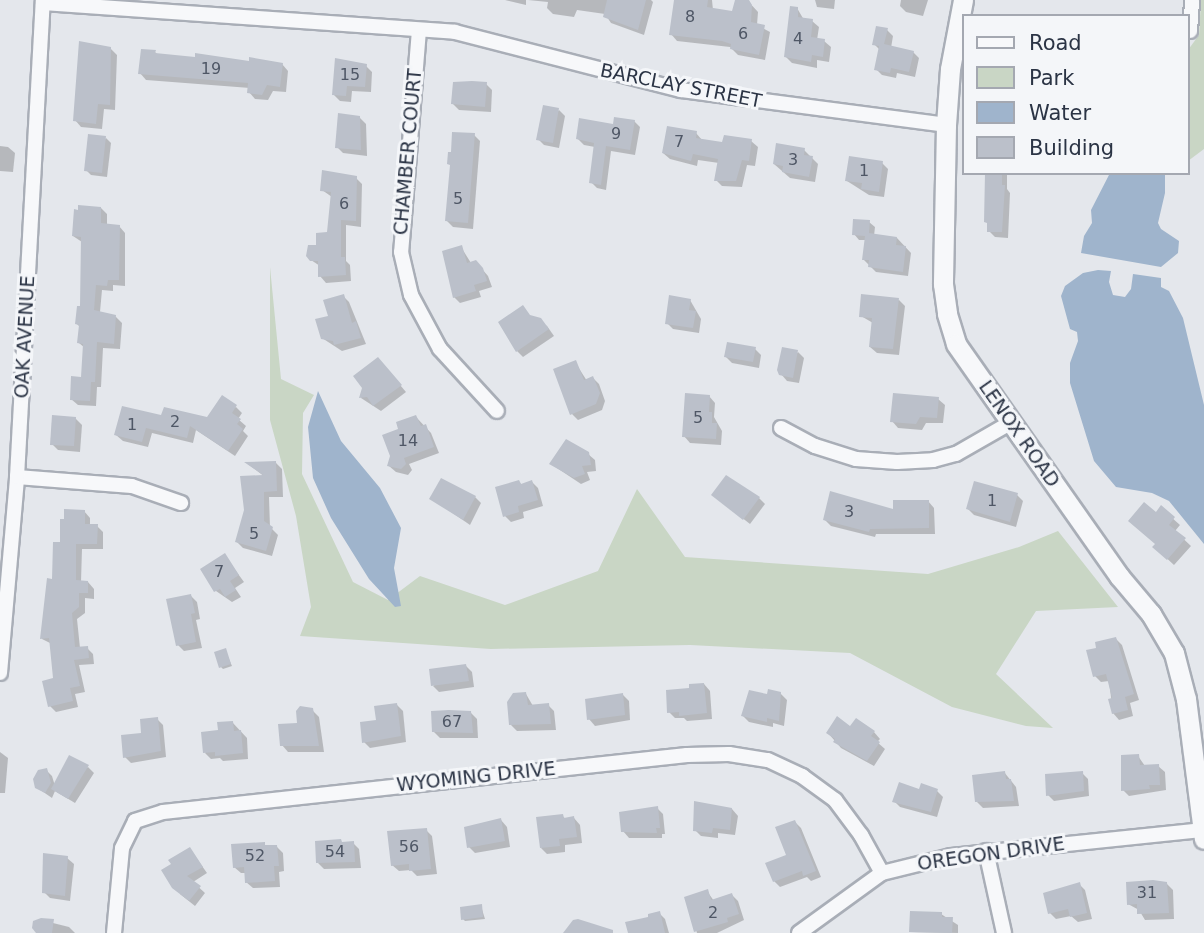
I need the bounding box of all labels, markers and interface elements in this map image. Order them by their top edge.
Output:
house number: 8 [685,7,695,27]
legend [962,14,1190,175]
house number: 6 [738,24,748,44]
house number: 4 [793,29,803,49]
text: Road [1029,31,1082,55]
house number: 19 [201,59,221,79]
street label: BARCLAY STREET [598,59,764,113]
house number: 15 [340,65,360,85]
text: Park [1029,66,1074,90]
street label: CHAMBER COURT [389,68,427,236]
text: Water [1029,101,1091,125]
house number: 9 [611,124,621,144]
house number: 7 [674,132,684,152]
text: Building [1029,136,1114,160]
house number: 3 [788,150,798,170]
house number: 1 [859,161,869,181]
house number: 5 [453,189,463,209]
house number: 6 [339,194,349,214]
street label: OAK AVENUE [10,275,40,399]
street label: LENOX ROAD [974,376,1064,492]
house number: 5 [693,408,703,428]
house number: 2 [170,412,180,432]
house number: 1 [127,415,137,435]
house number: 14 [398,431,418,451]
house number: 1 [987,491,997,511]
house number: 3 [844,502,854,522]
house number: 5 [249,524,259,544]
house number: 7 [214,562,224,582]
house number: 67 [442,712,462,732]
street label: WYOMING DRIVE [395,757,557,797]
street label: OREGON DRIVE [916,832,1066,876]
house number: 56 [399,837,419,857]
house number: 54 [325,842,345,862]
house number: 52 [245,846,265,866]
house number: 31 [1137,883,1157,903]
house number: 2 [708,903,718,923]

